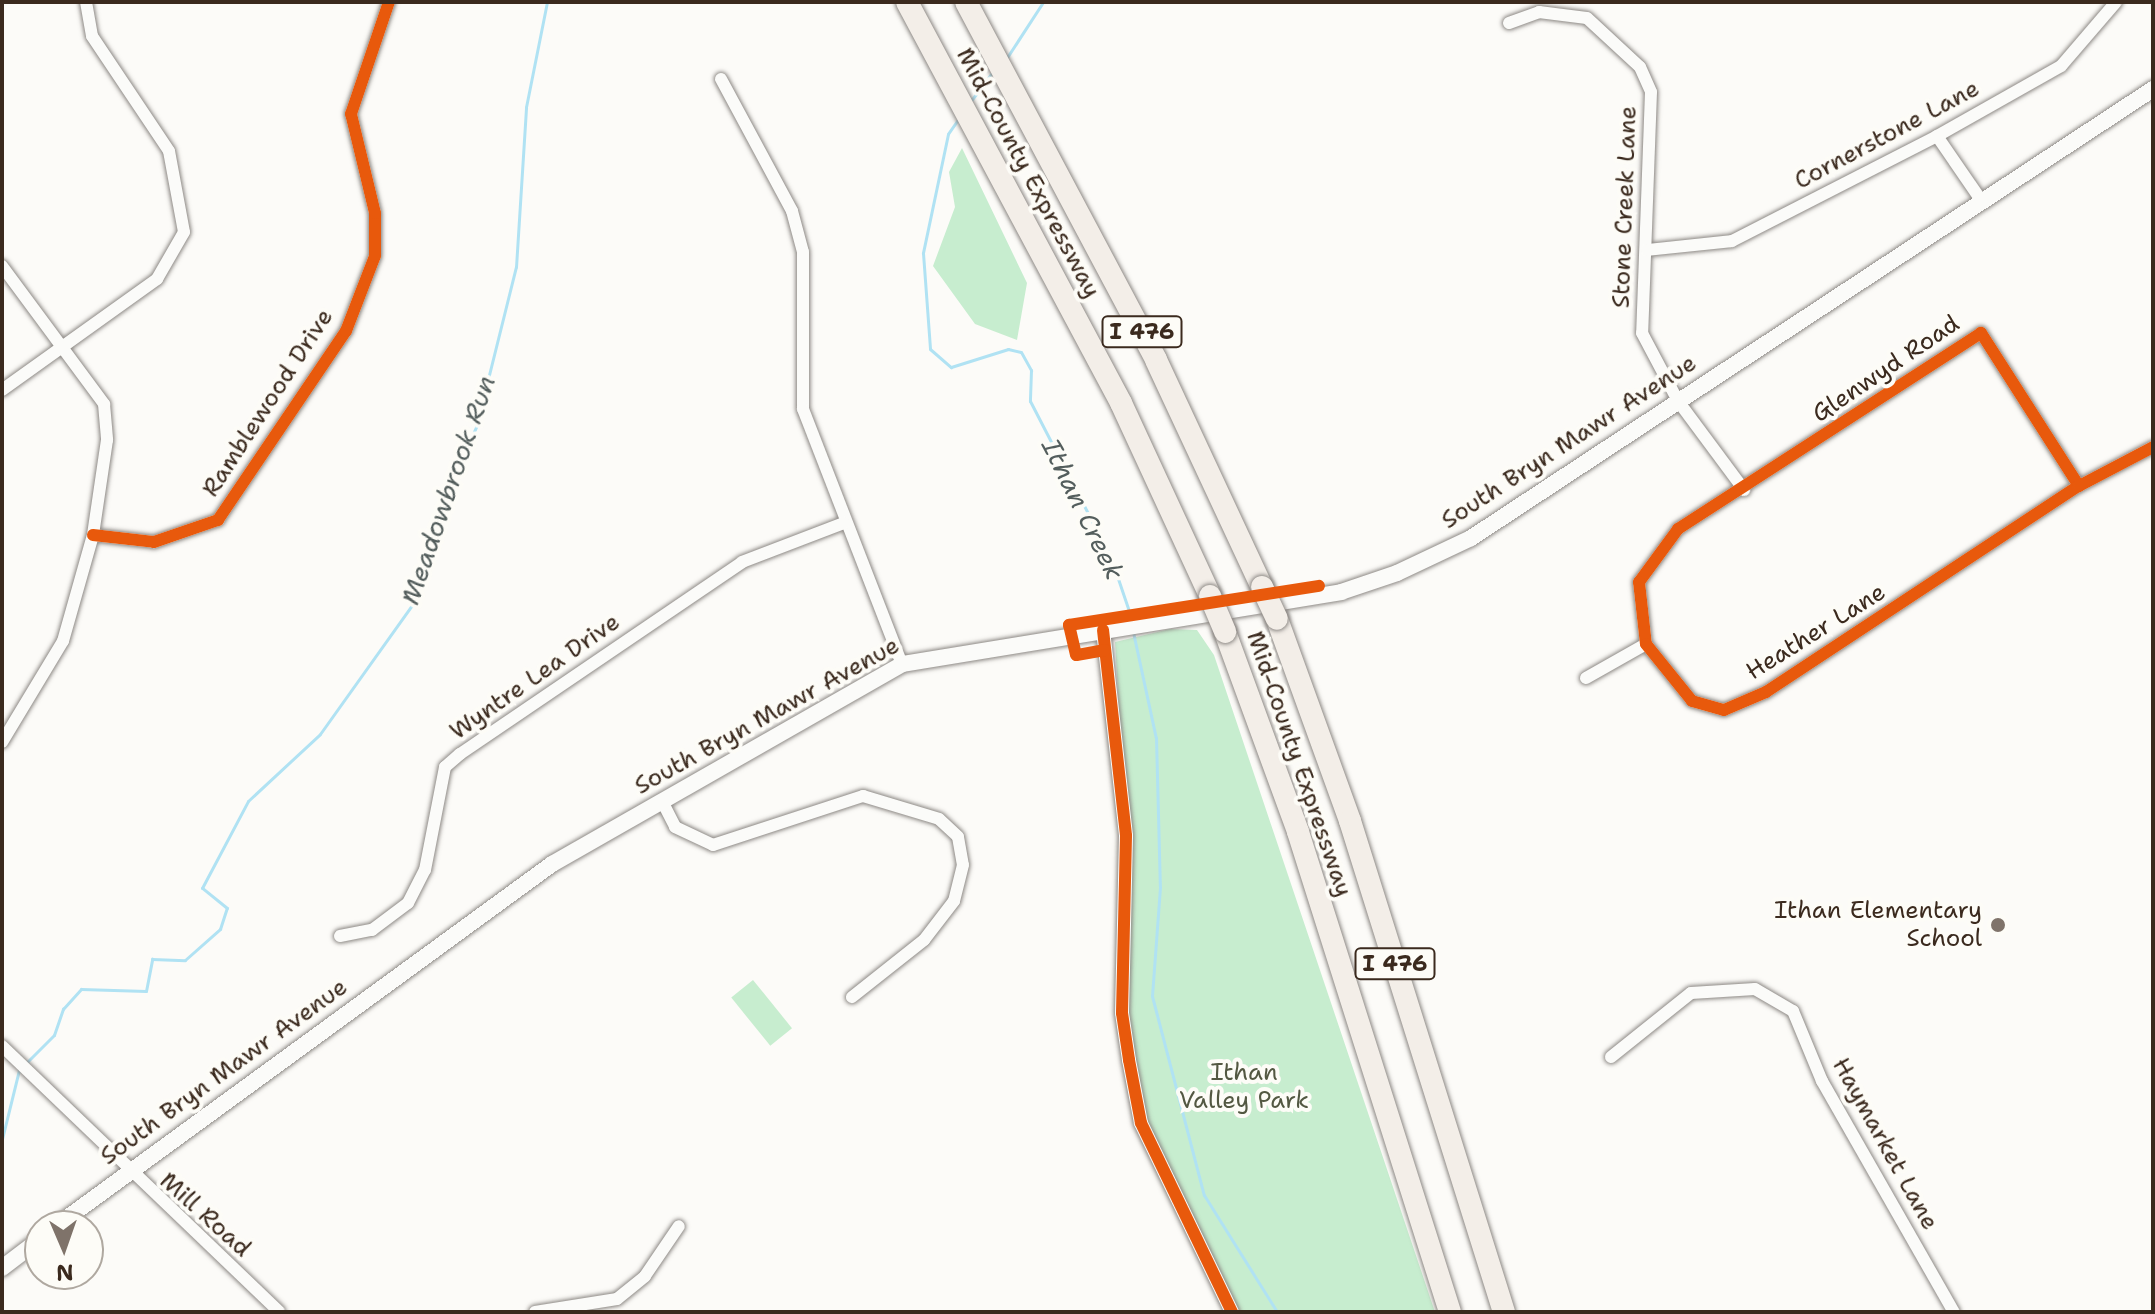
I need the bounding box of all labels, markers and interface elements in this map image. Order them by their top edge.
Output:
street label: Mid-County Expressway [950,43,1106,303]
street label: Cornerstone Lane [1790,74,1984,196]
street label: Stone Creek Lane [1607,105,1643,309]
street label: Ramblewood Drive [197,304,339,502]
street label: Glenwyd Road [1807,309,1965,429]
road number: I 476 [1100,314,1184,350]
street label: South Bryn Mawr Avenue [1436,349,1702,535]
water label: Meadowbrook Run [394,371,502,609]
water label: Ithan Creek [1035,433,1131,585]
street label: Heather Lane [1741,578,1891,686]
street label: Wyntre Lea Drive [445,608,625,746]
street label: Mid-County Expressway [1240,628,1358,900]
street label: South Bryn Mawr Avenue [630,631,904,801]
place label: Ithan Elementary School [1774,897,1982,953]
marker: Ithan Elementary School [1989,916,2007,934]
road number: I 476 [1353,946,1437,982]
street label: South Bryn Mawr Avenue [95,973,353,1171]
street label: Haymarket Lane [1826,1053,1944,1235]
park label: Ithan Valley Park [1179,1059,1309,1115]
street label: Mill Road [154,1167,256,1263]
north arrow [24,1210,104,1290]
text: N [56,1258,74,1287]

